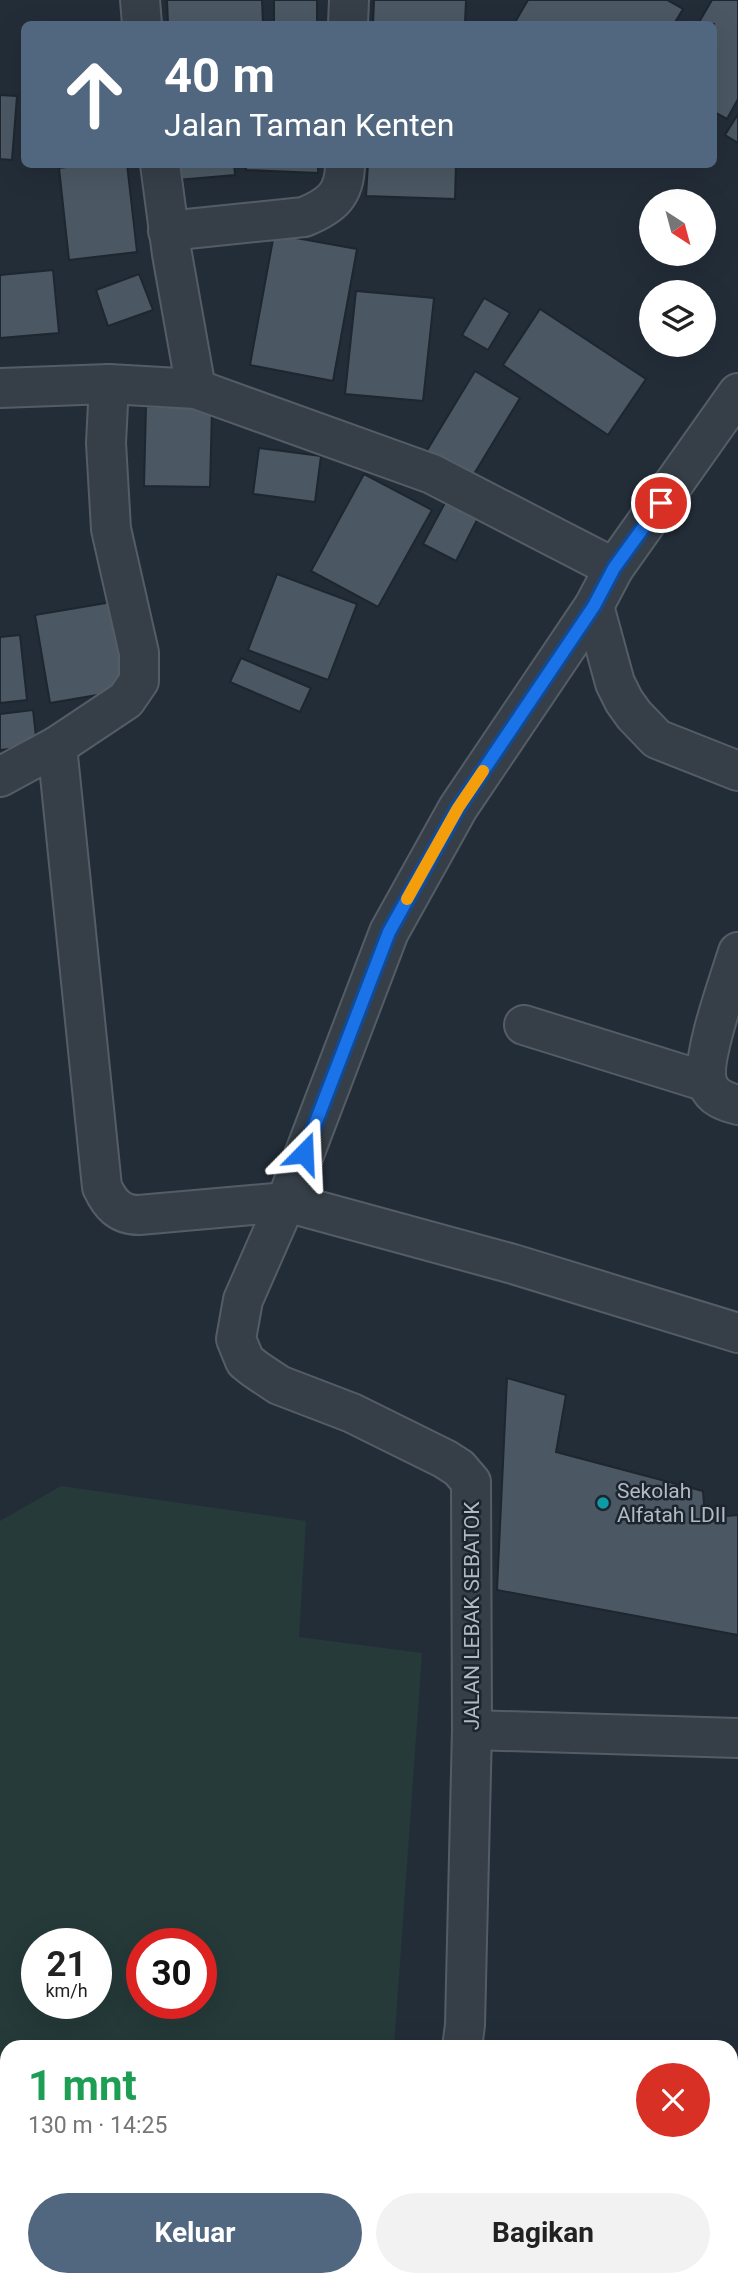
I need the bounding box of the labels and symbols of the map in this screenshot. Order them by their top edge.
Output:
north arrow [639,189,716,266]
pin [631,473,691,533]
position arrow [267,1116,341,1190]
place label: Sekolah Alfatah LDII [617,1479,726,1527]
marker: Sekolah Alfatah LDII [595,1495,611,1511]
street label: JALAN LEBAK SEBATOK [460,1501,484,1730]
speed limit sign: 30 [126,1928,217,2019]

